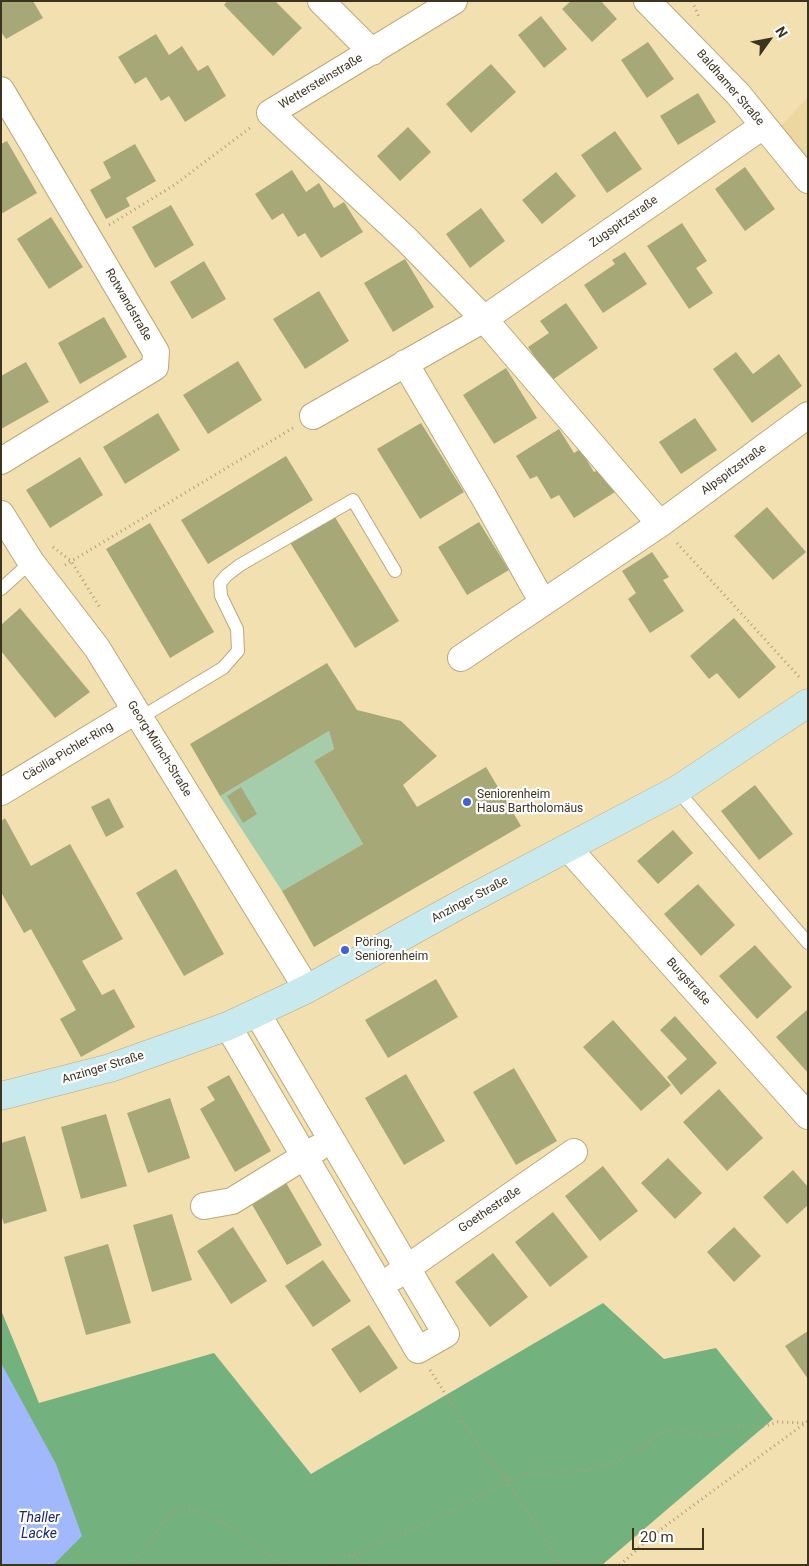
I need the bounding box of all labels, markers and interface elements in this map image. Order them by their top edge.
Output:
north arrow [744,15,794,65]
text: N [772,24,791,40]
street label: Baldhamer Straße [693,47,767,129]
street label: Wettersteinstraße [277,51,365,113]
street label: Zugspitzstraße [587,193,661,251]
street label: Rotwandstraße [101,266,155,344]
street label: Alpspitzstraße [699,441,769,499]
street label: Georg-Münch-Straße [124,698,194,800]
street label: Cäcilia-Pichler-Ring [20,719,116,785]
place label: Seniorenheim Haus Bartholomäus [477,788,583,816]
marker: Seniorenheim Haus Bartholomäus [461,796,473,808]
street label: Anzinger Straße [429,874,511,926]
place label: Pöring, Seniorenheim [355,936,428,964]
marker: Pöring, Seniorenheim [339,944,351,956]
street label: Burgstraße [663,955,713,1009]
street label: Anzinger Straße [60,1049,146,1087]
street label: Goethestraße [456,1184,524,1236]
water label: Thaller Lacke [18,1510,60,1542]
scale bar [634,1518,706,1550]
text: 20 m [640,1528,674,1546]

